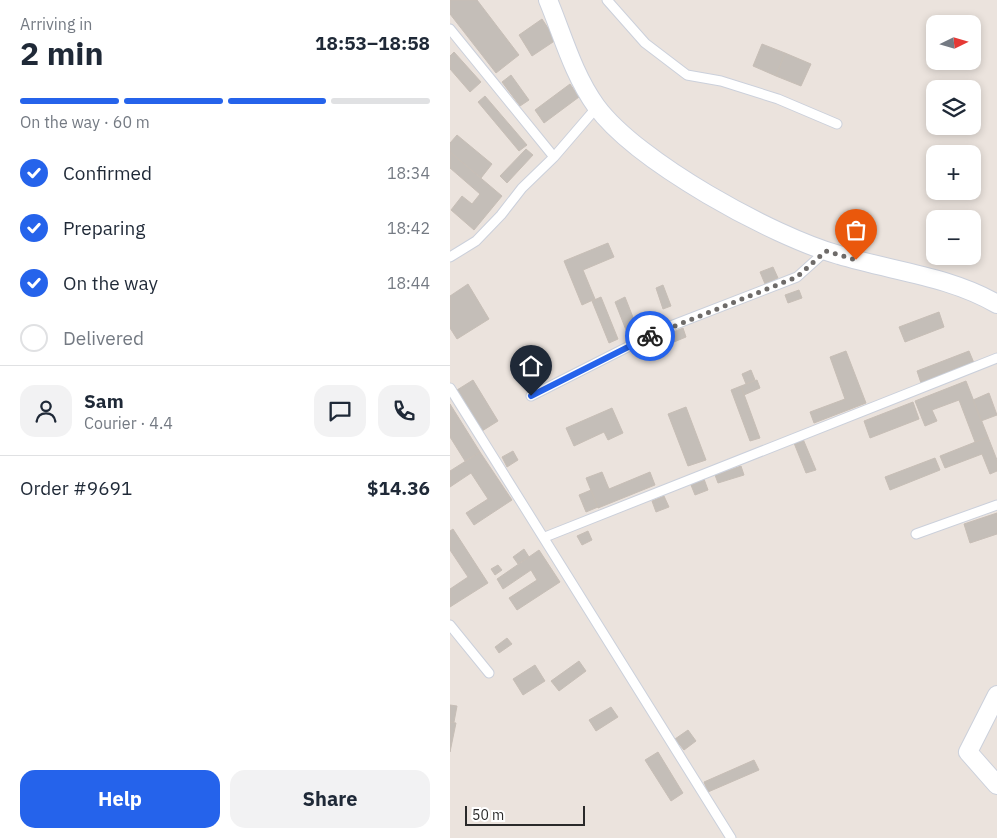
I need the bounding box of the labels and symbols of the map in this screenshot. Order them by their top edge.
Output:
north arrow [926,15,981,70]
pin [835,209,877,260]
courier [625,311,675,361]
pin [510,345,552,396]
scale bar [465,803,585,826]

